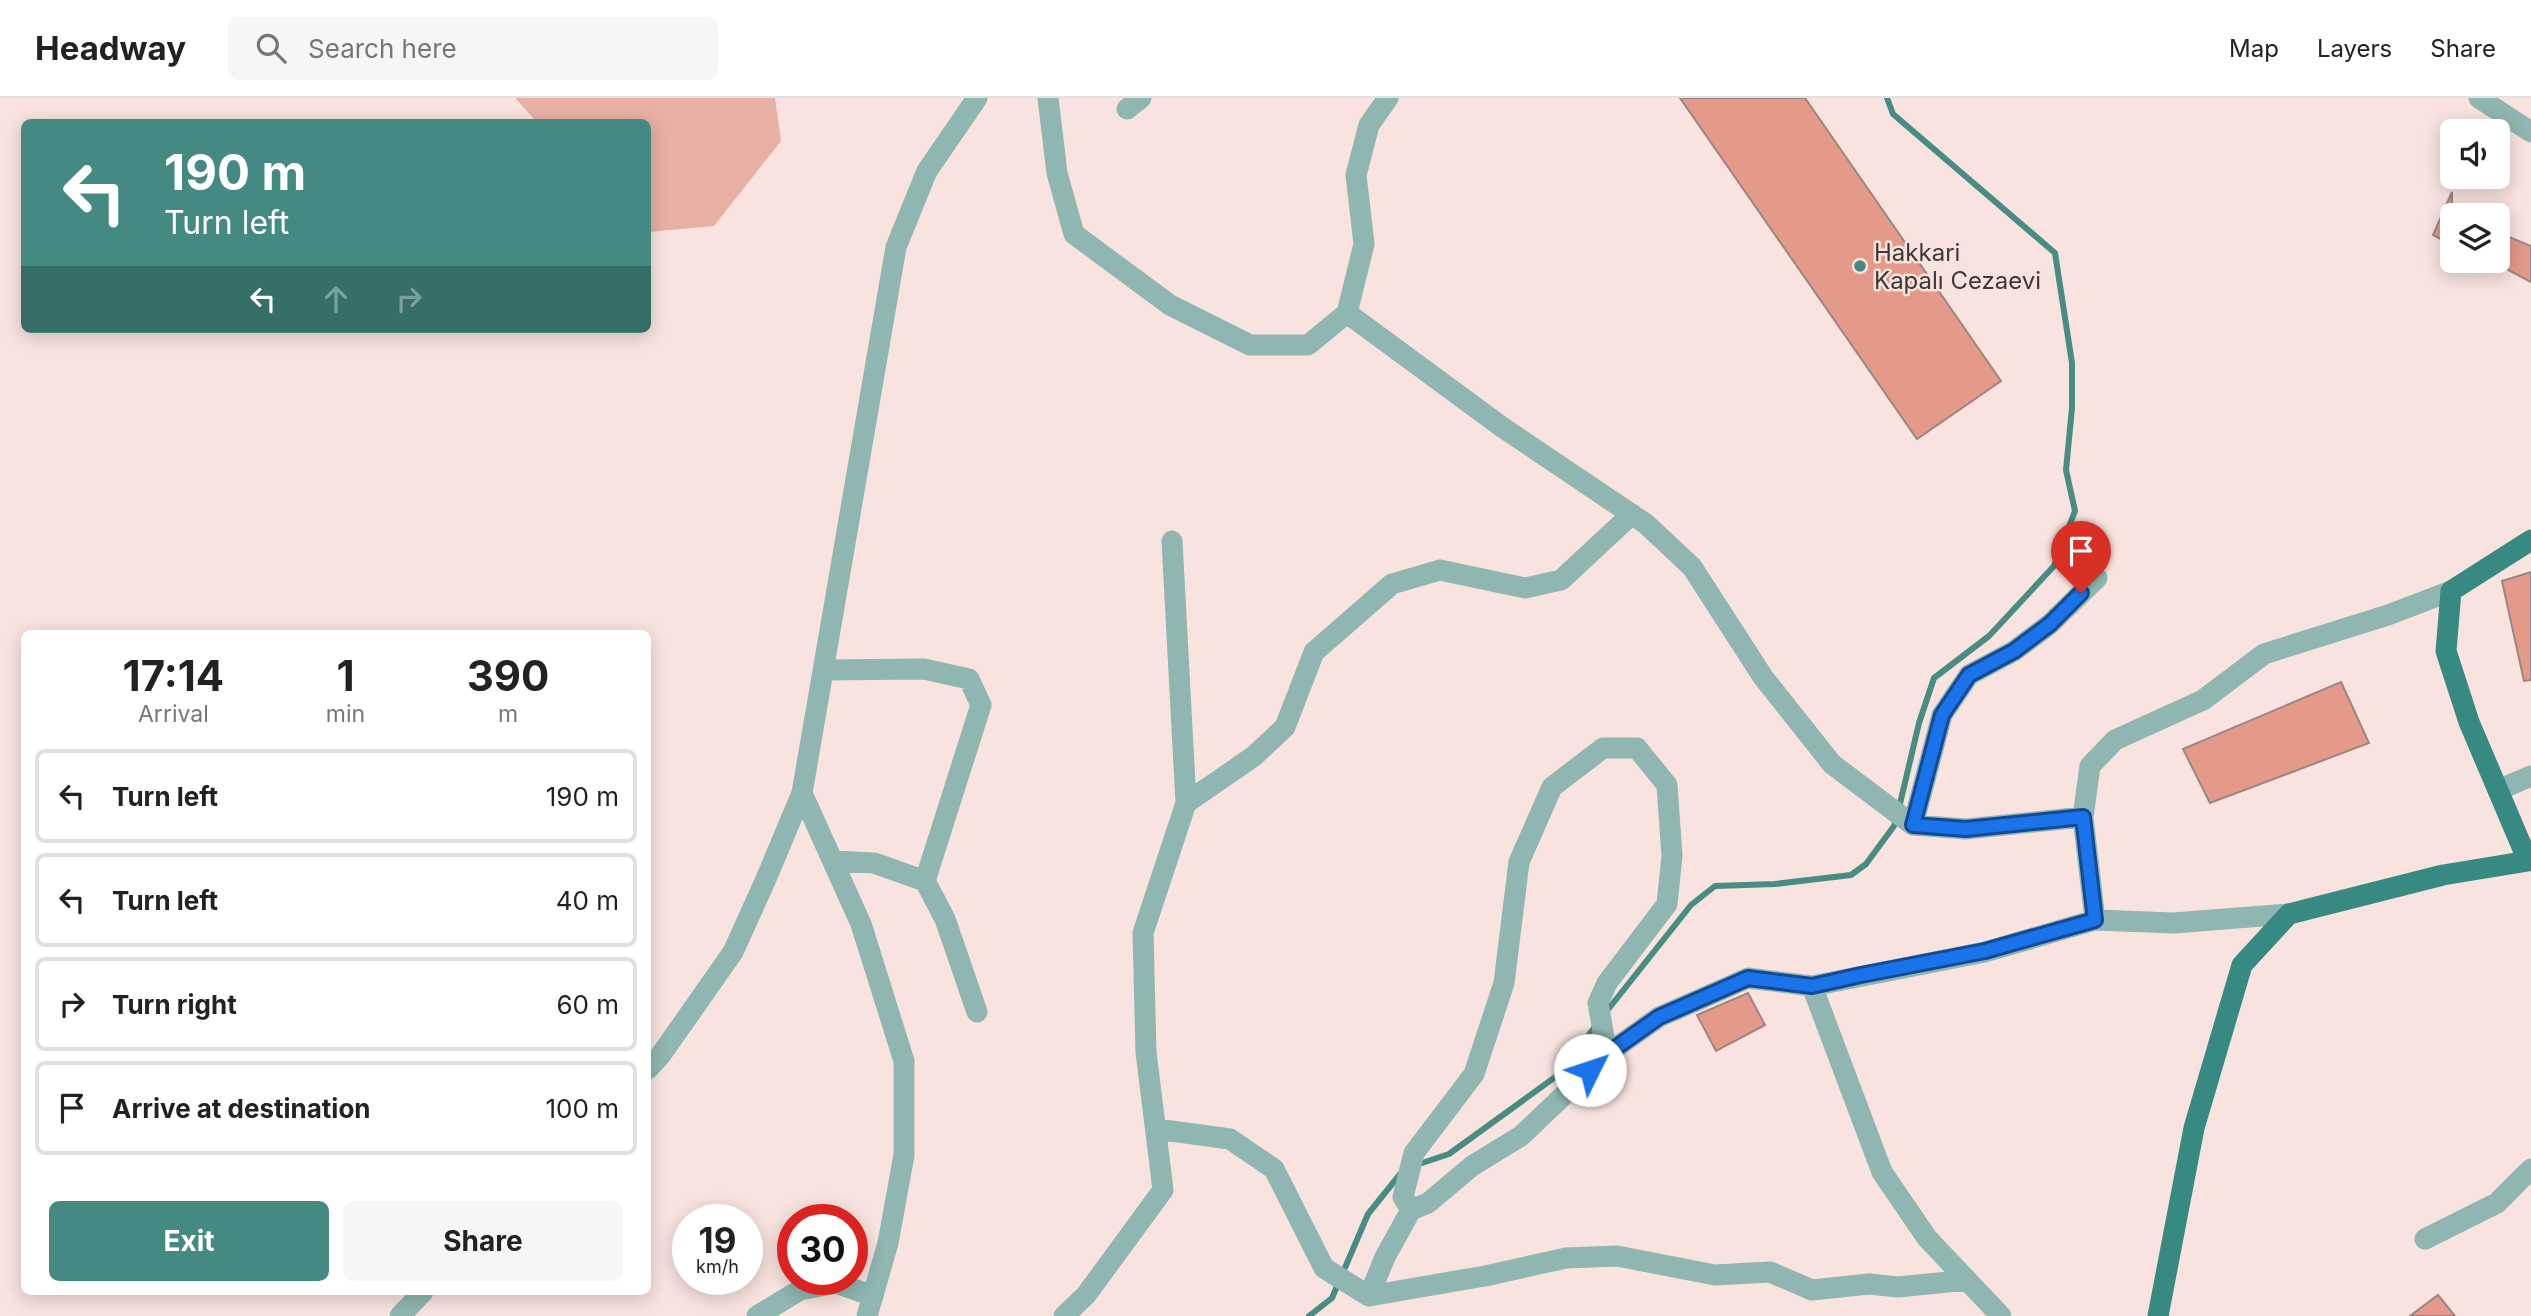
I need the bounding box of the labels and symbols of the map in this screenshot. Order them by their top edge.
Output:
place label: Hakkari Kapalı Cezaevi [1874,238,2041,295]
marker: Hakkari Kapalı Cezaevi [1852,258,1868,274]
pin [2051,521,2111,593]
position arrow [1553,1033,1627,1107]
speed limit sign: 30 [777,1204,868,1295]

